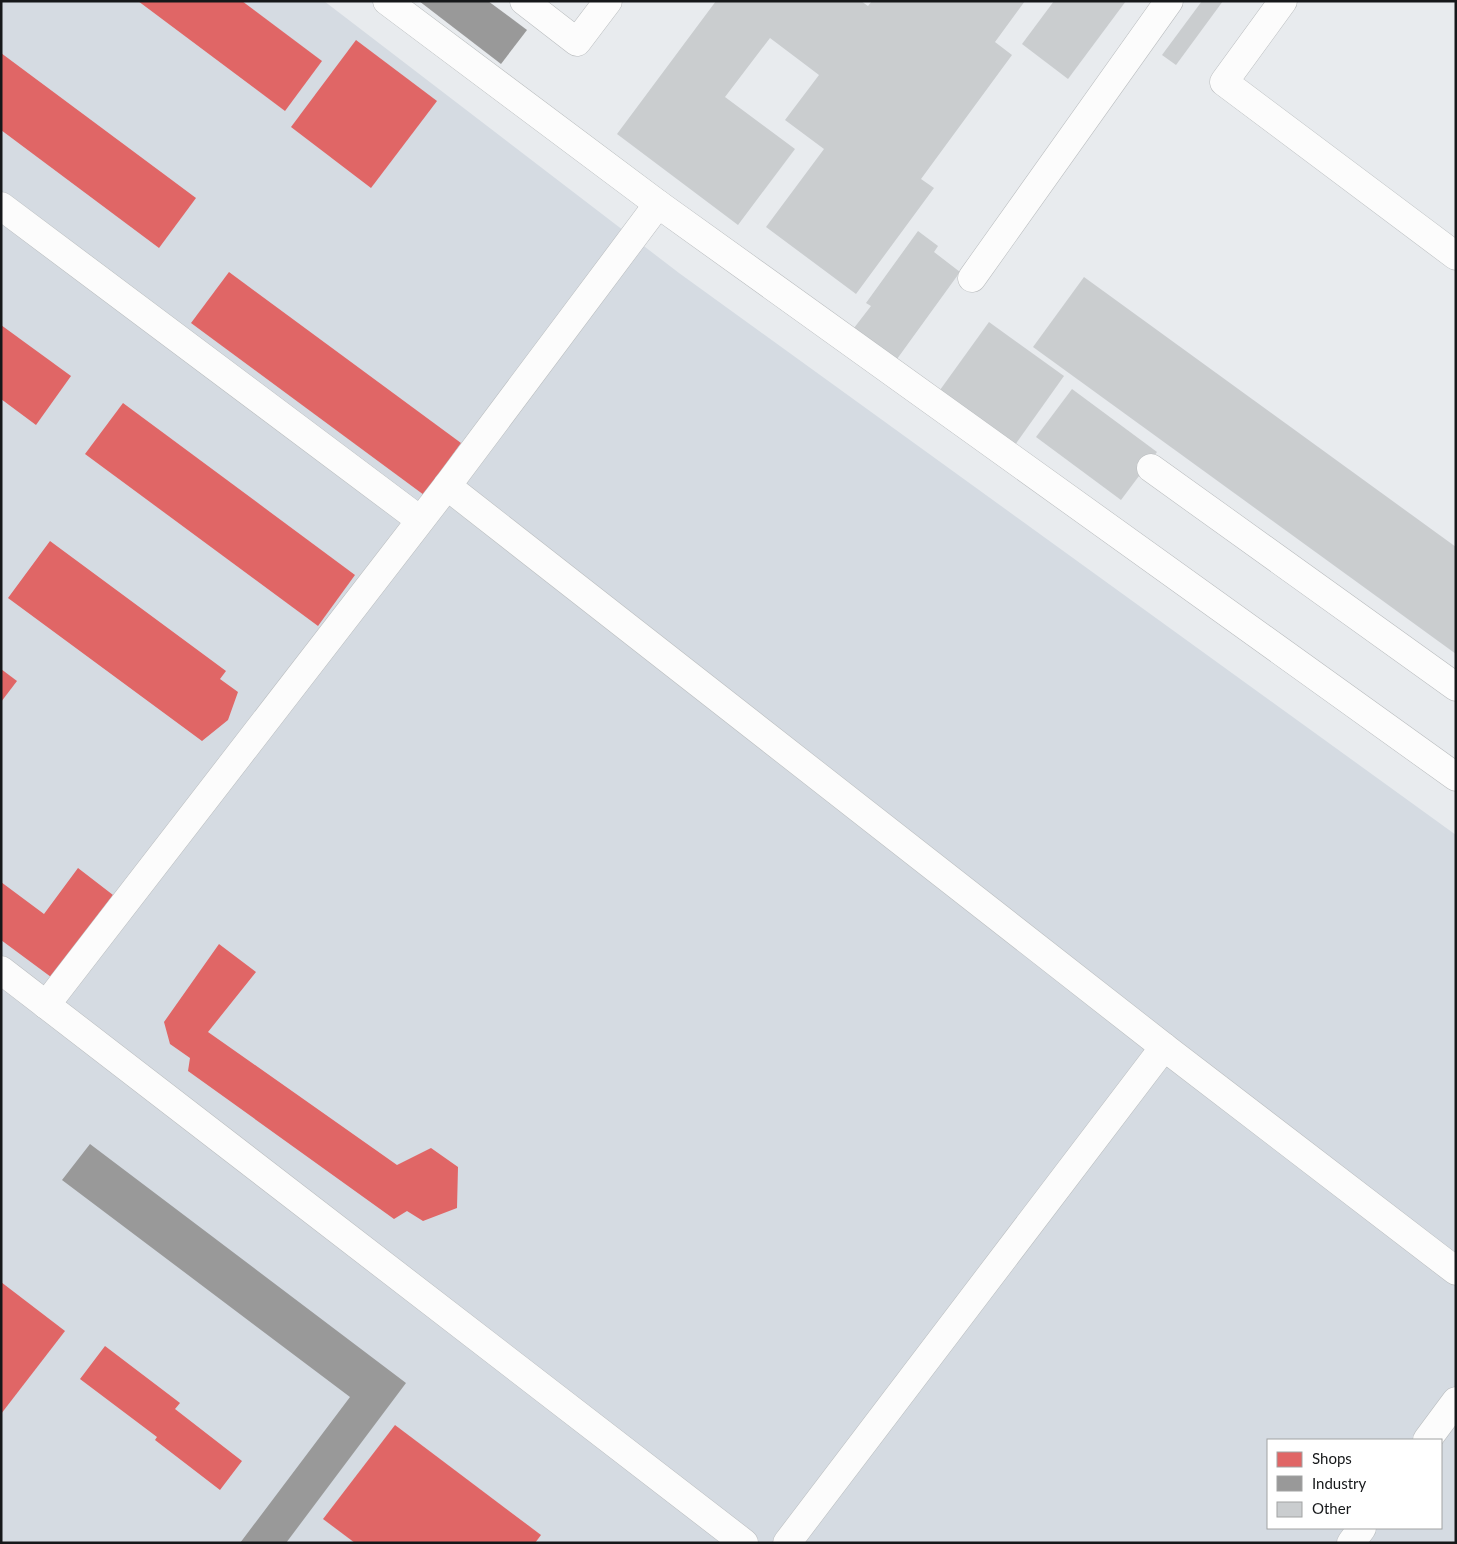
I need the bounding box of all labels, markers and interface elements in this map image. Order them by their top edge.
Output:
legend [1267,1439,1442,1529]
text: Shops [1312,1449,1352,1467]
text: Industry [1312,1474,1367,1492]
text: Other [1312,1499,1352,1517]

